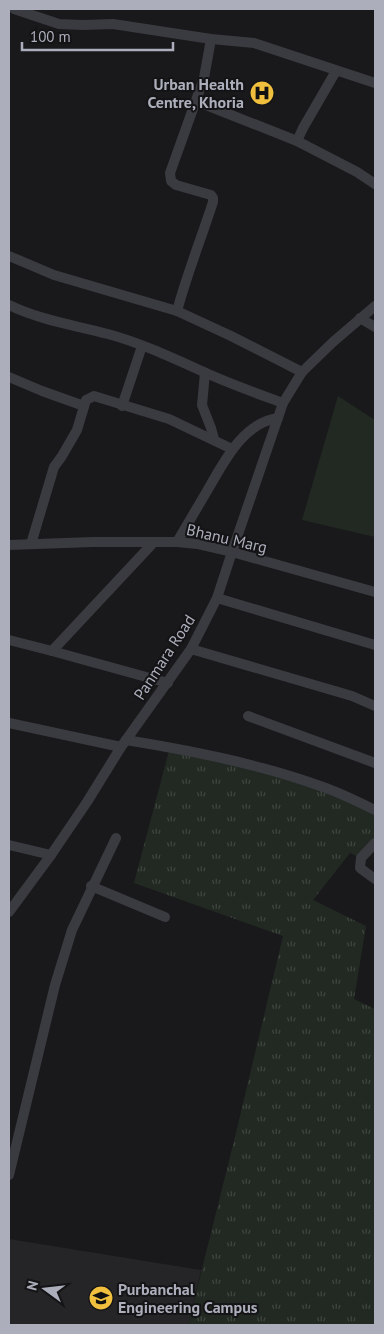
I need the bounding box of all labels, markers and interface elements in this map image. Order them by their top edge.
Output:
scale bar [22,20,174,52]
text: 100 m [30,27,71,46]
place label: Urban Health Centre, Khoria [147,74,244,112]
hospital icon: Urban Health Centre, Khoria [249,80,275,106]
street label: Bhanu Marg [185,519,269,557]
street label: Panmara Road [129,611,199,703]
north arrow [20,1264,70,1314]
text: N [23,1279,42,1292]
place label: Purbanchal Engineering Campus [118,1279,258,1317]
school or university icon: Purbanchal Engineering Campus [88,1285,114,1311]

